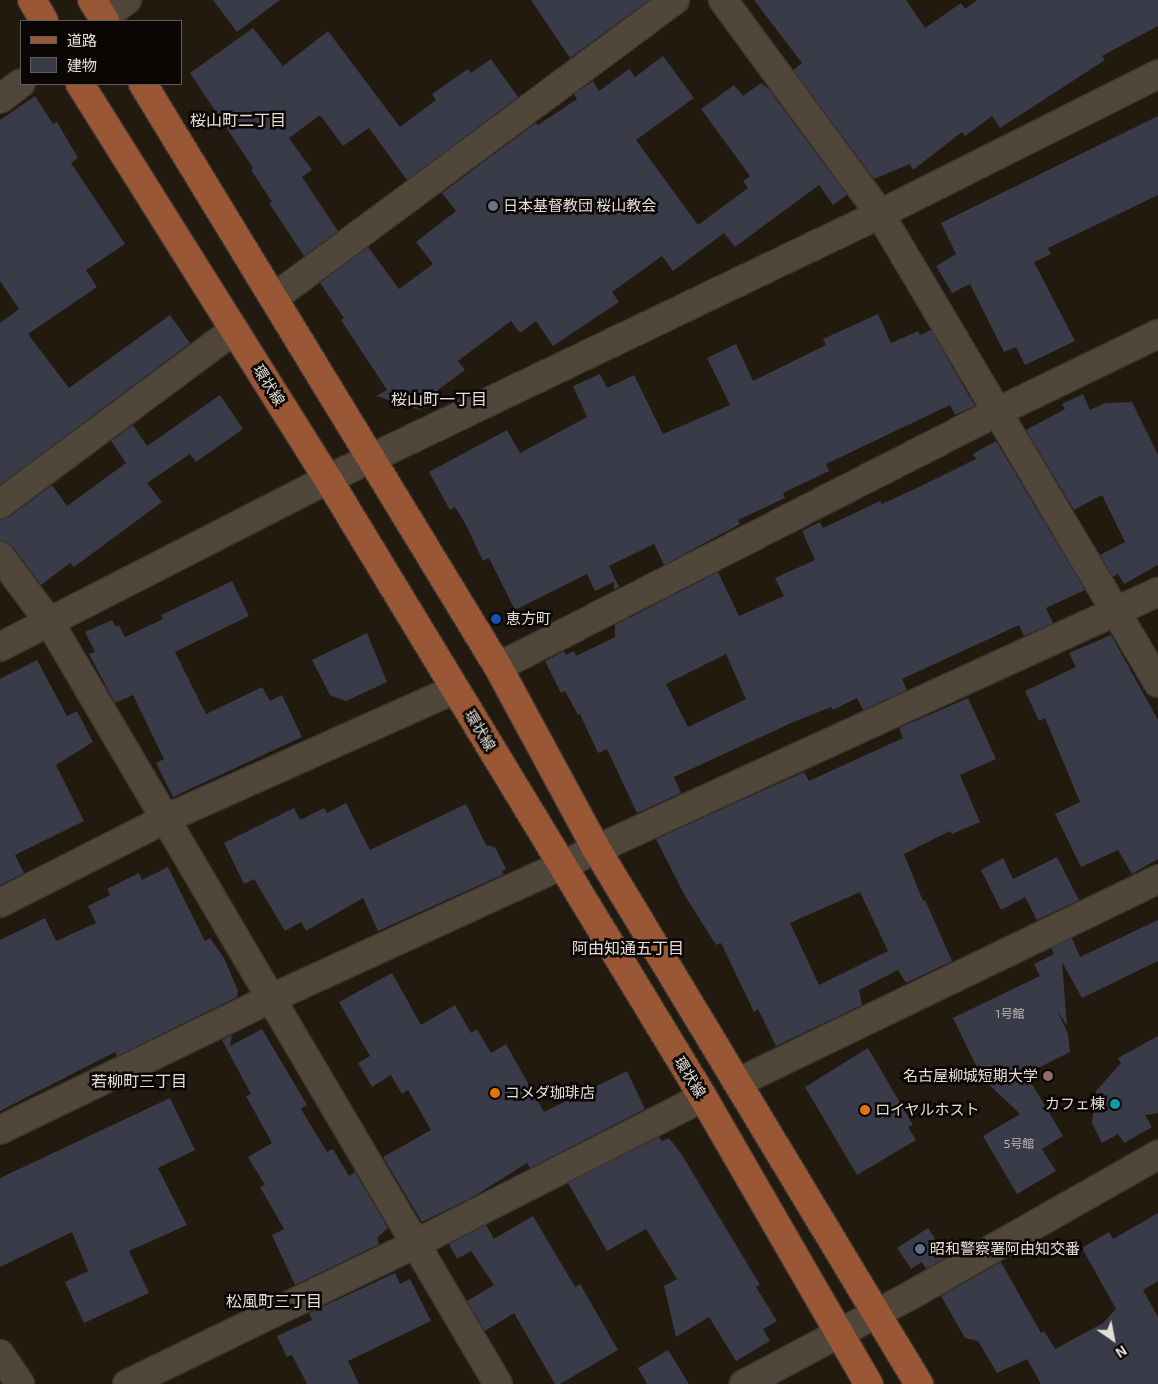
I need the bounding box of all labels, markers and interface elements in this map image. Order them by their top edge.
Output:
legend [20,20,182,85]
text: 道路 [67,31,97,49]
text: 建物 [67,56,97,74]
district label: 桜山町二丁目 [190,110,286,130]
place label: 日本基督教団 桜山教会 [503,197,656,215]
marker: 日本基督教団 桜山教会 [487,200,499,212]
street label: 環状線 [249,361,289,409]
district label: 桜山町一丁目 [391,389,487,409]
place label: 恵方町 [506,610,551,628]
marker: 恵方町 [490,613,502,625]
street label: 環状線 [461,706,499,754]
district label: 阿由知通五丁目 [572,938,684,958]
house number: 1号館 [996,1007,1024,1021]
street label: 環状線 [670,1053,710,1101]
place label: 名古屋柳城短期大学 [903,1067,1038,1085]
marker: 名古屋柳城短期大学 [1042,1070,1054,1082]
district label: 若柳町三丁目 [91,1071,187,1091]
place label: コメダ珈琲店 [505,1084,595,1102]
marker: コメダ珈琲店 [489,1087,501,1099]
place label: カフェ棟 [1045,1095,1105,1113]
marker: カフェ棟 [1109,1098,1121,1110]
place label: ロイヤルホスト [875,1101,980,1119]
marker: ロイヤルホスト [859,1104,871,1116]
house number: 5号館 [1004,1137,1034,1151]
place label: 昭和警察署阿由知交番 [930,1240,1080,1258]
marker: 昭和警察署阿由知交番 [914,1243,926,1255]
district label: 松風町三丁目 [226,1291,322,1311]
north arrow [1088,1314,1138,1364]
text: N [1113,1342,1130,1362]

